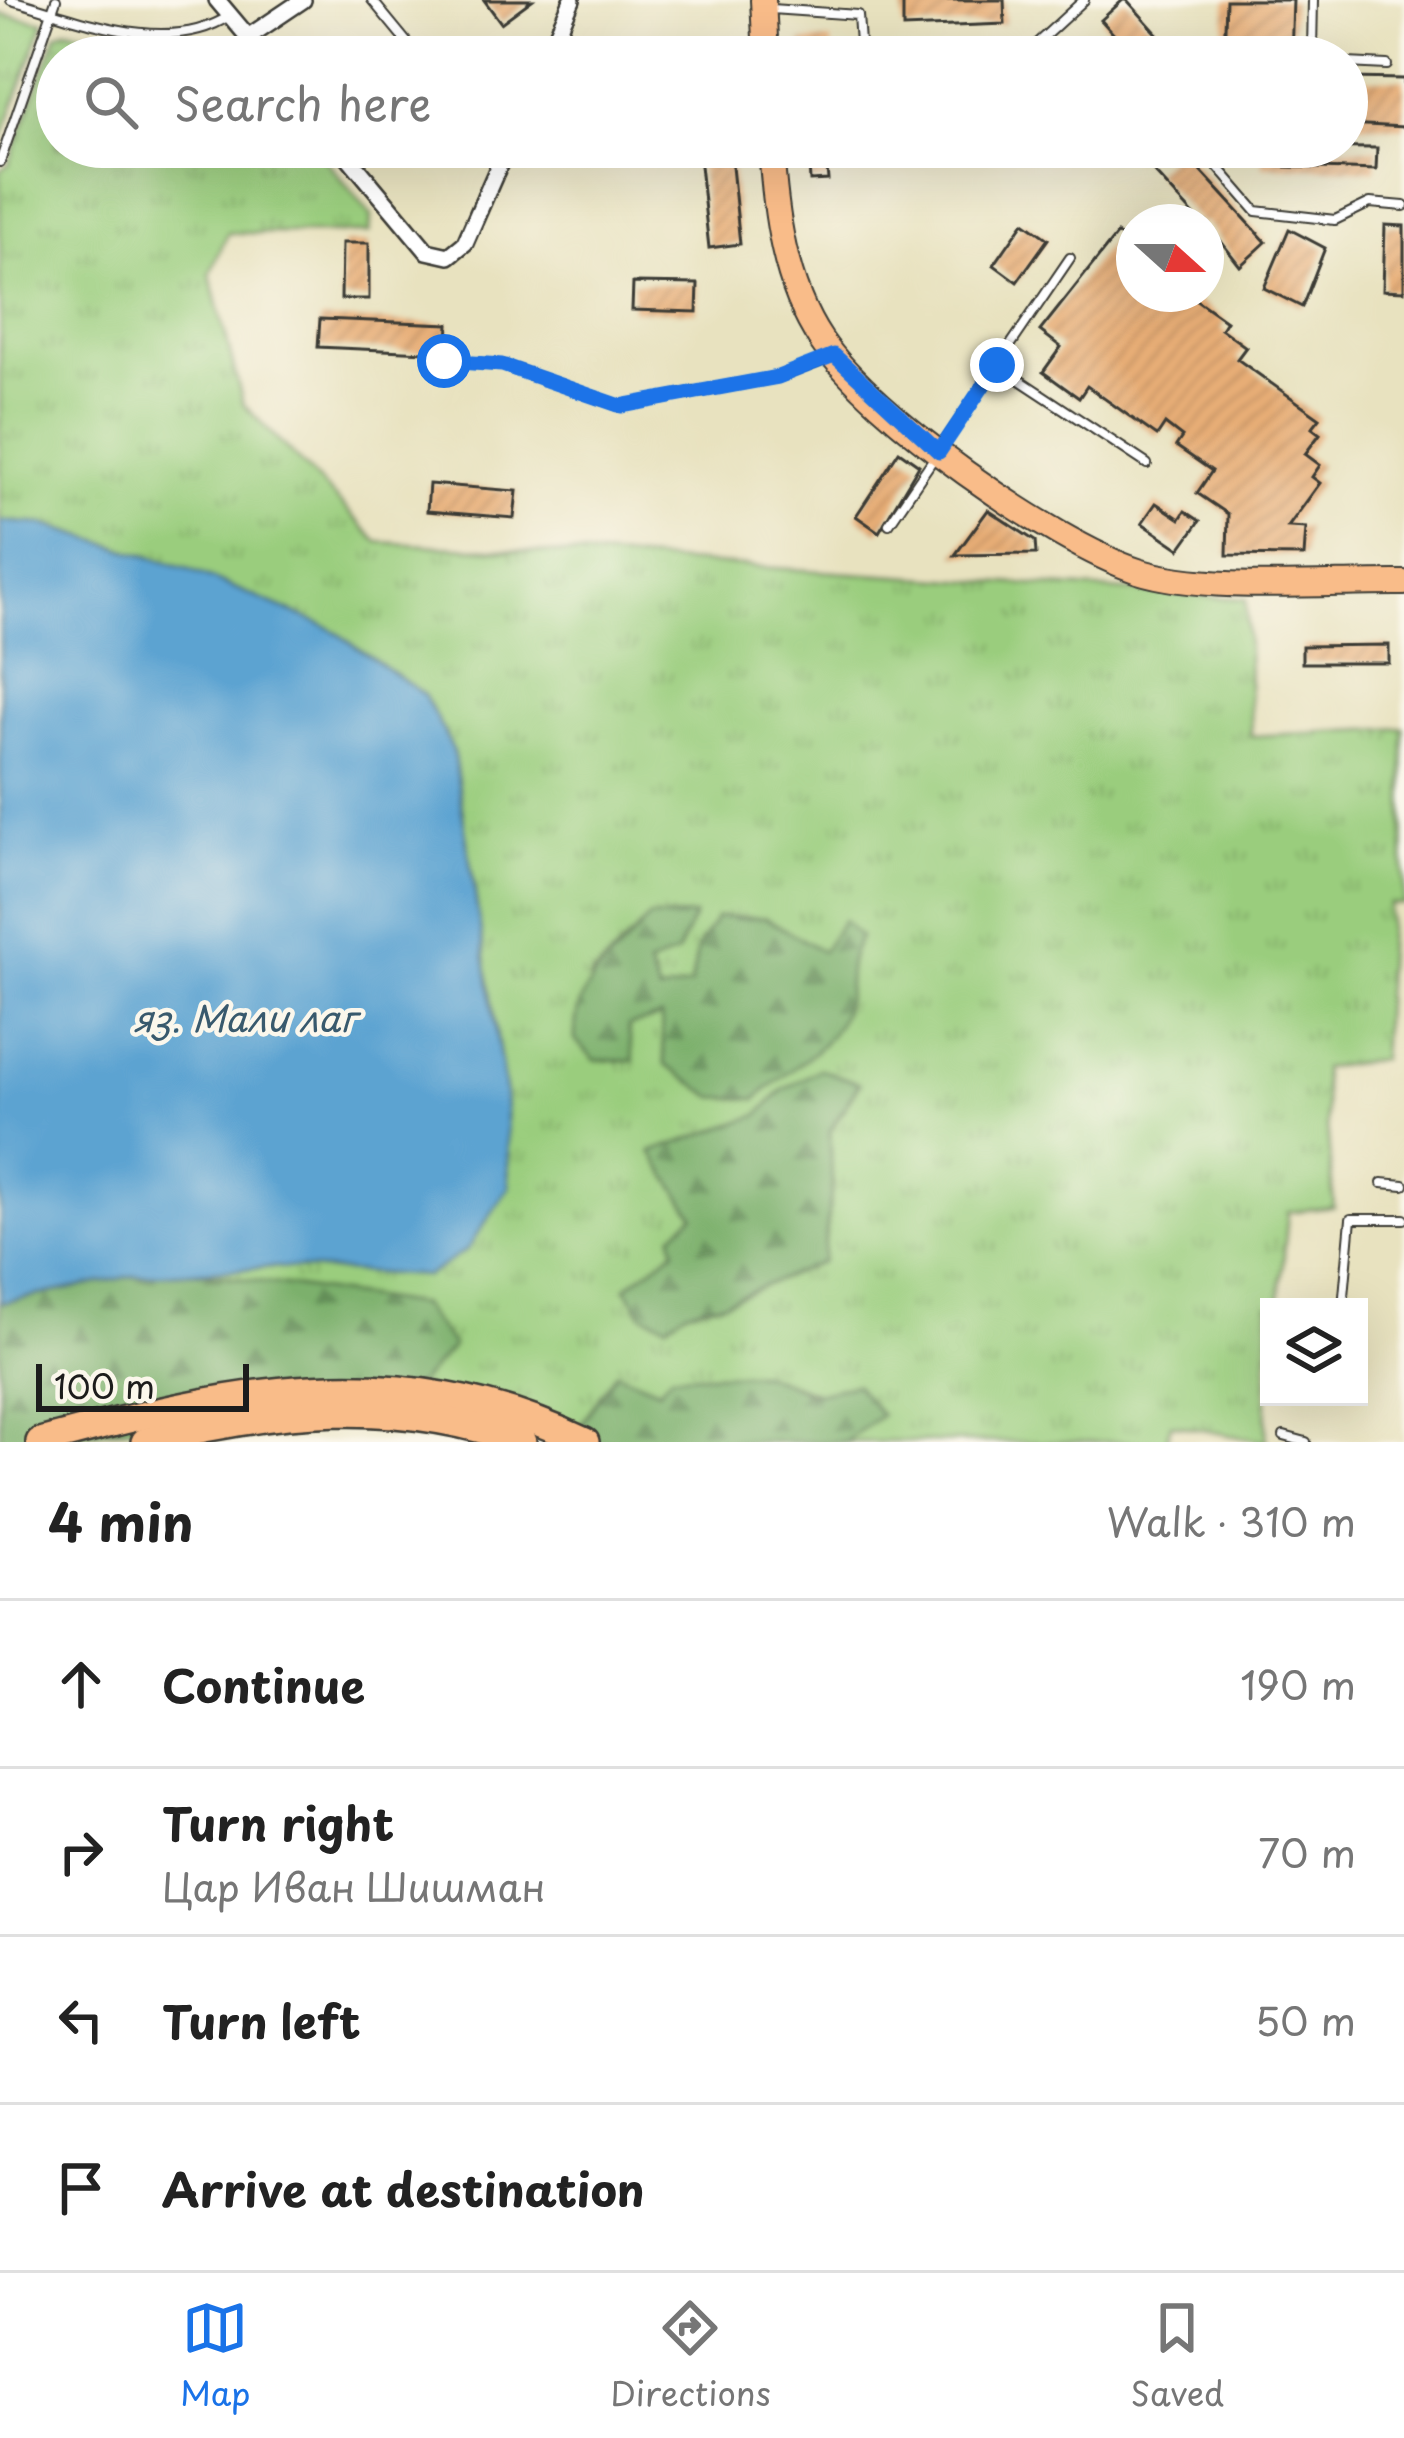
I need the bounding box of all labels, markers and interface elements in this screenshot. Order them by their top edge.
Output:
search box [36,36,1368,168]
text: Search here [174,68,431,136]
icon: search [78,69,144,135]
north arrow [1116,204,1224,312]
route start [417,334,471,388]
route end [970,338,1024,392]
water label: яз. Мали лаг [134,990,362,1044]
map controls [1260,1298,1368,1406]
button: layers [1260,1298,1368,1406]
scale bar [36,1358,249,1411]
text: 100 m [54,1360,155,1410]
text: 4 min [48,1482,193,1559]
text: Walk · 310 m [1107,1491,1356,1550]
text: Continue [162,1650,365,1718]
icon: ahead [48,1651,114,1717]
text: 190 m [1240,1654,1356,1713]
text: Turn right [162,1788,394,1856]
icon: right [48,1819,114,1885]
text: 70 m [1258,1822,1356,1881]
text: Цар Иван Шишман [162,1856,546,1915]
text: Turn left [162,1986,361,2054]
icon: left [48,1987,114,2053]
text: 50 m [1255,1990,1356,2049]
text: Arrive at destination [162,2154,645,2222]
icon: arrive [48,2155,114,2221]
tab: Map [180,2295,250,2417]
tab: Directions [610,2295,771,2417]
tab: Saved [1130,2295,1224,2417]

